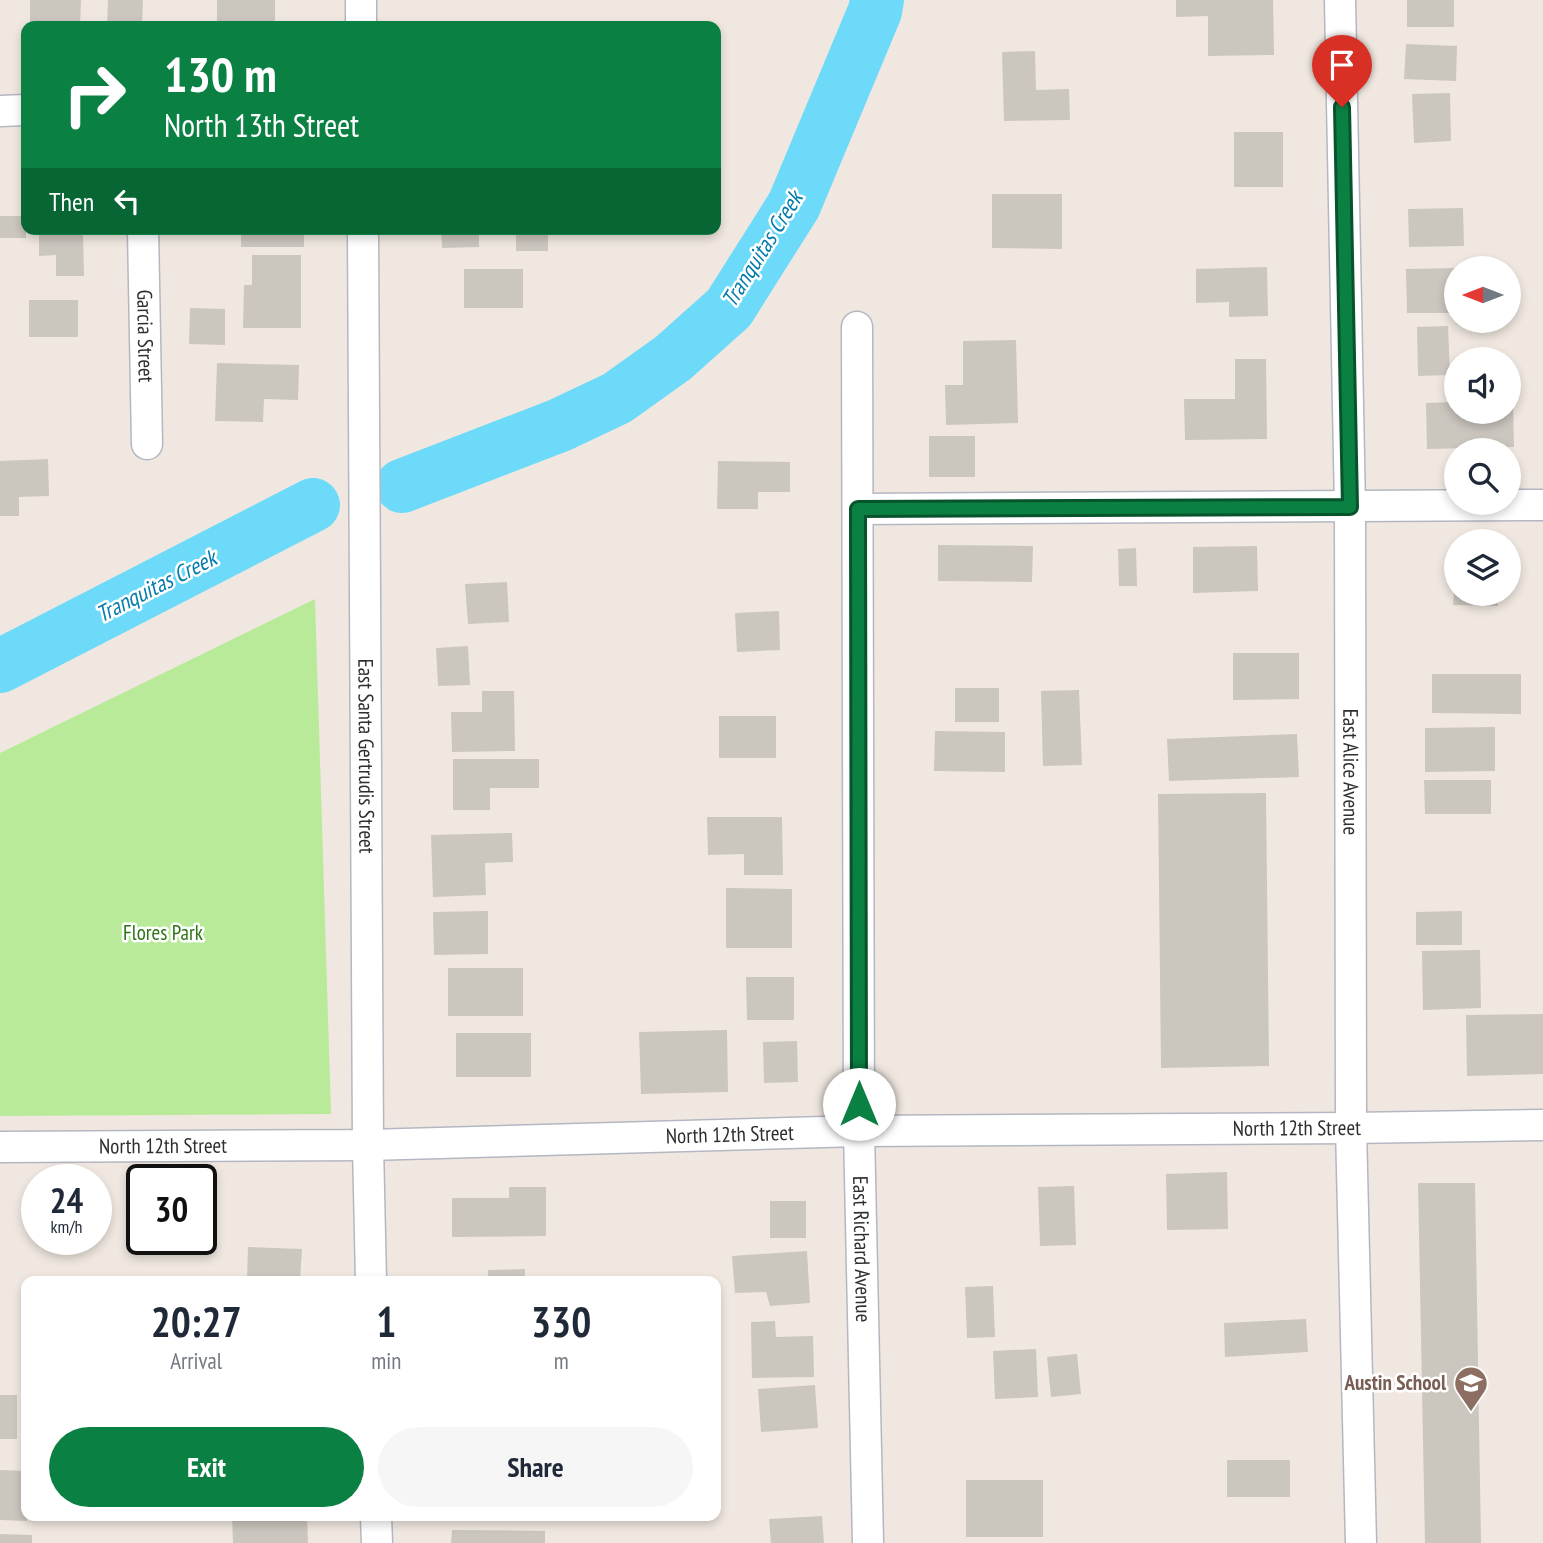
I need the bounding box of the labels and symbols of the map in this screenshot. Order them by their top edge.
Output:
pin [1312,35,1372,107]
water label: Tranquitas Creek [714,183,810,312]
north arrow [1444,256,1521,332]
street label: Garcia Street [131,289,160,383]
water label: Tranquitas Creek [91,541,224,628]
street label: East Santa Gertrudis Street [352,659,380,854]
street label: East Alice Avenue [1337,709,1365,835]
park label: Flores Park [123,919,203,946]
position arrow [822,1067,896,1141]
street label: North 12th Street [1233,1114,1361,1142]
street label: North 12th Street [665,1119,794,1150]
street label: North 12th Street [99,1132,227,1159]
speed limit sign: 30 [126,1164,217,1255]
street label: East Richard Avenue [847,1175,877,1322]
school or university icon: Austin School [1452,1364,1490,1413]
place label: Austin School [1343,1369,1447,1396]

